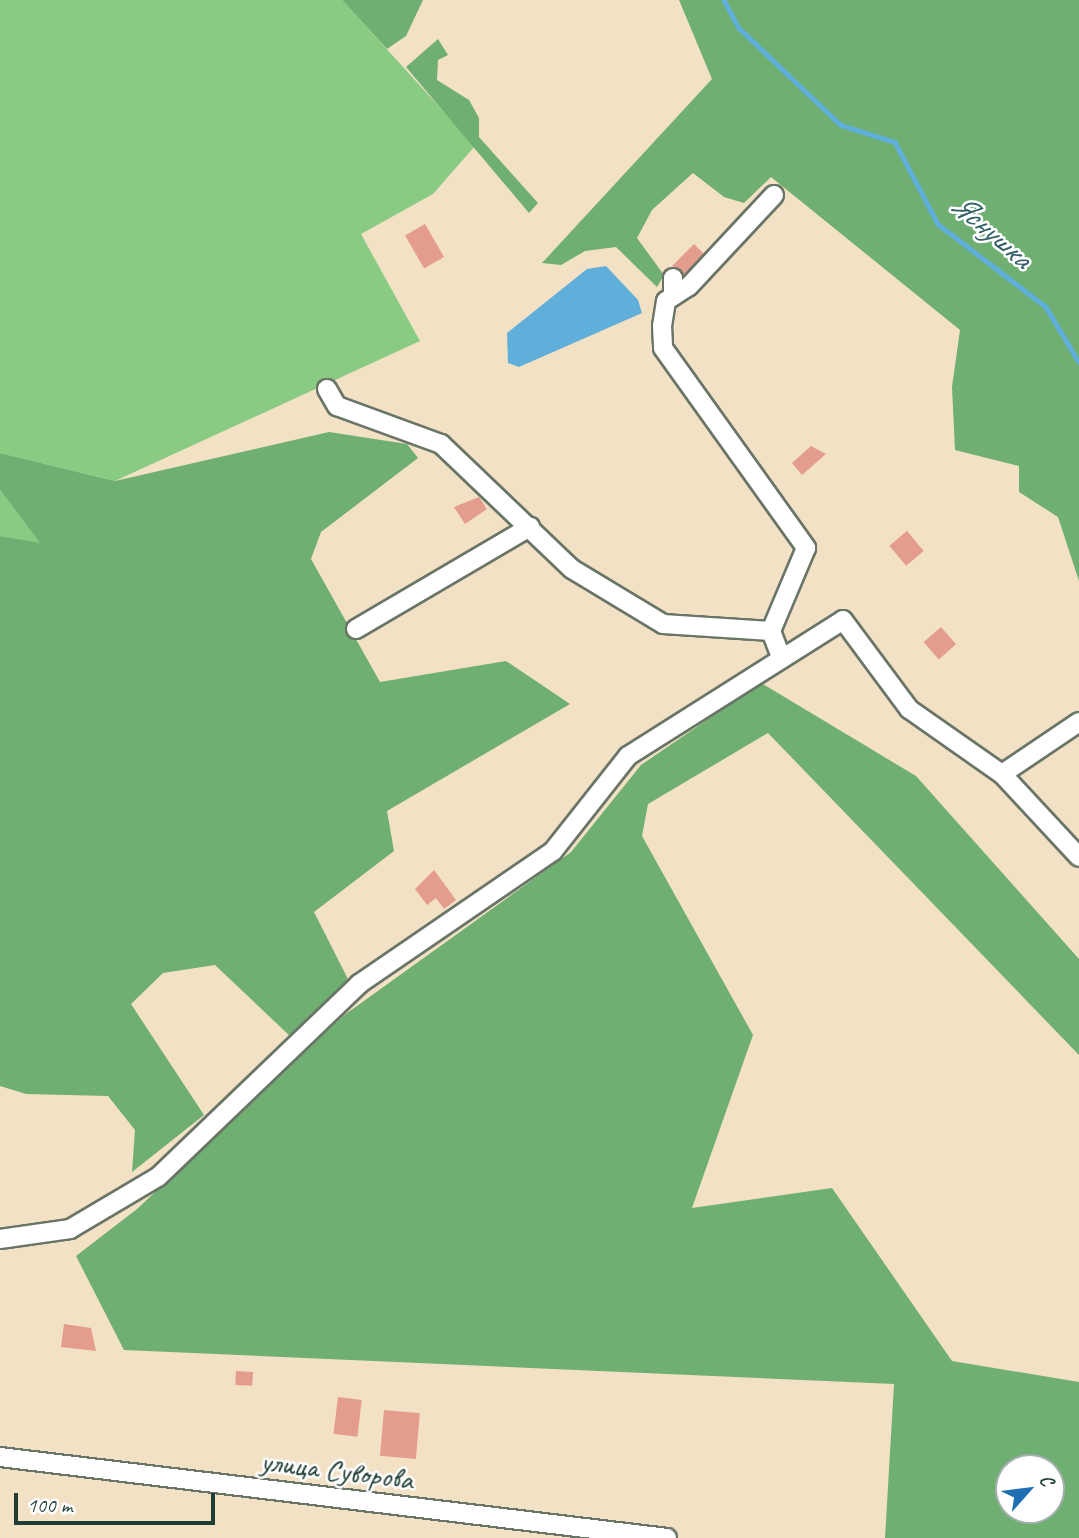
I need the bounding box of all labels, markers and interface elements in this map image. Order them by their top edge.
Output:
water label: Яснушка [943,185,1039,277]
street label: улица Суворова [259,1443,415,1497]
north arrow [995,1454,1065,1524]
text: С [1034,1470,1060,1490]
scale bar [18,1478,219,1522]
text: 100 m [27,1492,72,1518]

